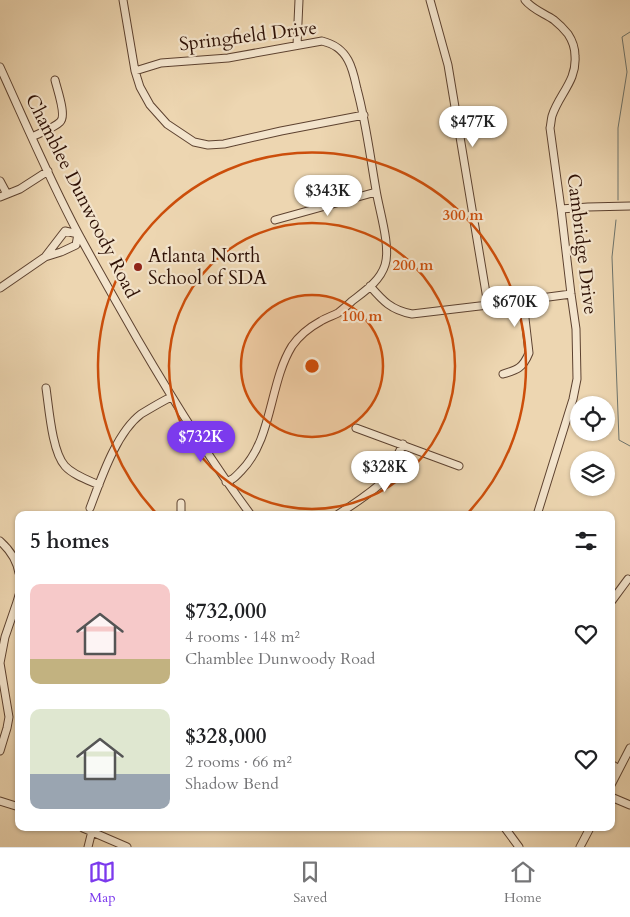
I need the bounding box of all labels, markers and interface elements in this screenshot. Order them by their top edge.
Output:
street label: Springfield Drive [178,15,318,57]
street label: Chamblee Dunwoody Road [19,89,145,303]
pin: $477K [438,106,508,148]
text: $477K [450,111,496,133]
street label: Cambridge Drive [560,172,604,316]
pin: $343K [293,174,363,217]
text: $343K [305,180,351,202]
text: 300 m [443,205,484,225]
place label: Atlanta North School of SDA [148,243,267,291]
text: 200 m [393,255,434,275]
marker: Atlanta North School of SDA [132,261,144,273]
pin: $670K [480,286,550,328]
text: $670K [492,291,538,313]
text: 100 m [342,306,383,326]
centre of rings [303,357,321,375]
map controls [570,396,615,496]
button: locate [570,396,615,441]
pin: $732K [166,420,236,463]
text: $732K [178,426,224,448]
pin: $328K [350,450,420,493]
button: layers [570,451,615,496]
text: $328K [362,456,408,478]
text: 5 homes [30,527,109,556]
icon: filters [572,527,600,555]
text: $732,000 [185,597,266,626]
icon: home [70,604,130,664]
icon: heart [572,620,600,648]
text: 4 rooms · 148 m² [185,626,300,648]
text: Chamblee Dunwoody Road [185,648,375,670]
text: $328,000 [185,722,266,751]
icon: home [70,729,130,789]
icon: heart [572,745,600,773]
text: 2 rooms · 66 m² [185,751,292,773]
text: Shadow Bend [185,773,279,795]
tab: Map [88,858,116,907]
tab: Saved [293,858,327,907]
tab: Home [504,858,542,907]

